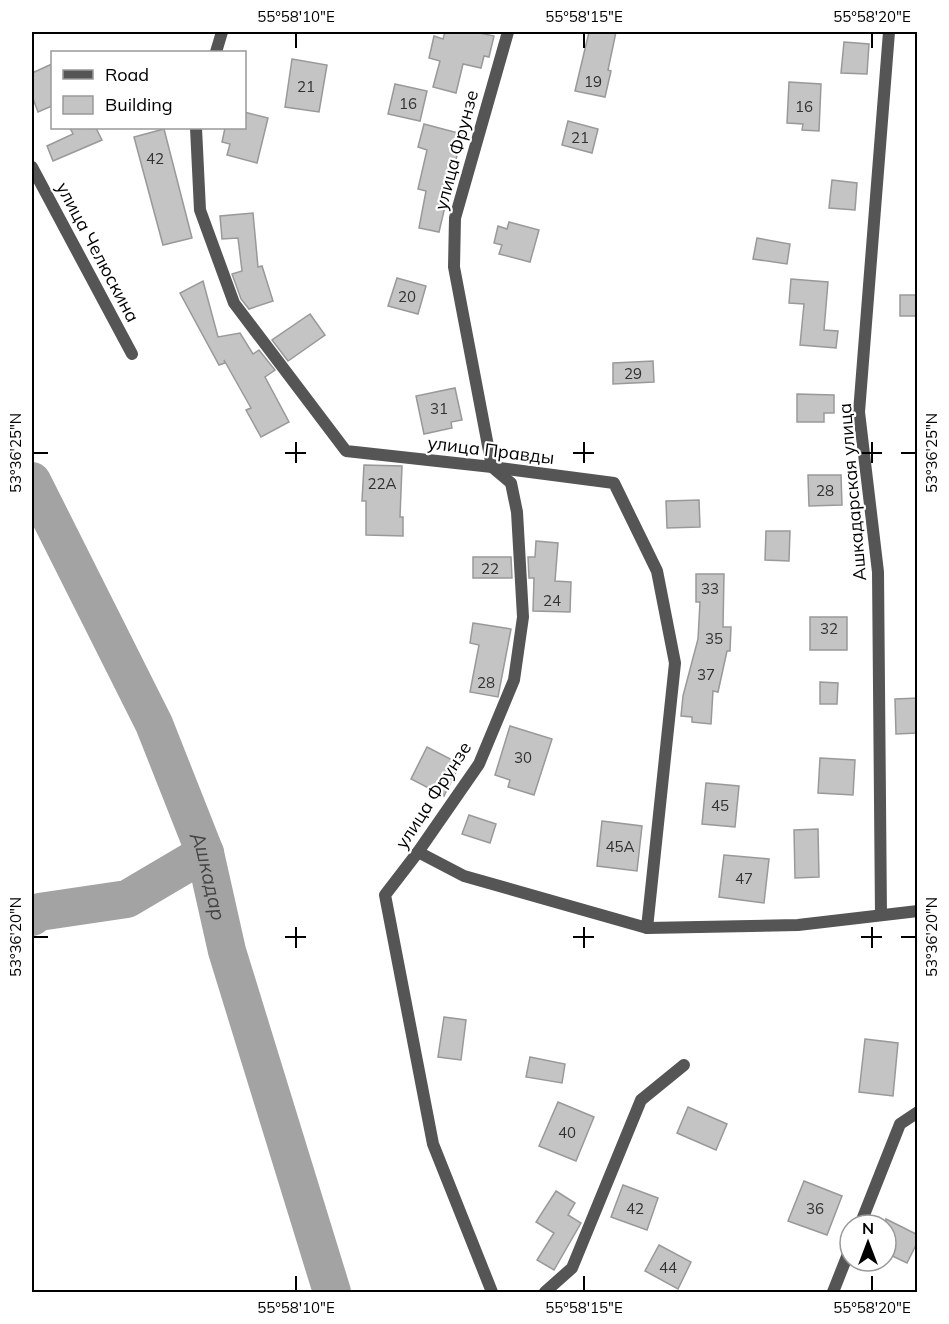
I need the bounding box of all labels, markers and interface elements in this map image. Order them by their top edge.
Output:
text: 55°58'10"E [257,7,335,26]
text: 55°58'15"E [545,7,623,26]
text: 55°58'20"E [833,7,911,26]
legend [51,51,246,129]
text: Road [105,63,149,86]
house number: 19 [584,72,602,91]
house number: 21 [297,77,315,96]
street label: улица Фрунзе [429,87,483,213]
text: Building [105,93,173,116]
house number: 16 [399,94,417,113]
house number: 16 [795,97,813,116]
house number: 21 [571,128,589,147]
house number: 42 [146,149,164,168]
street label: улица Челюскина [51,178,145,326]
house number: 20 [398,287,416,306]
house number: 29 [624,364,642,383]
house number: 31 [430,399,448,418]
street label: Ашкадарская улица [833,402,871,582]
text: 53°36'25"N [6,413,25,493]
text: 53°36'25"N [922,413,941,493]
street label: улица Правды [426,431,556,469]
house number: 22А [367,474,397,493]
house number: 28 [816,481,834,500]
house number: 22 [481,559,499,578]
house number: 33 [701,579,719,598]
house number: 24 [543,591,561,610]
house number: 32 [820,619,838,638]
house number: 35 [705,629,723,648]
house number: 37 [697,665,715,684]
house number: 28 [477,673,495,692]
street label: улица Фрунзе [390,737,476,853]
house number: 30 [514,748,532,767]
house number: 45 [711,796,729,815]
water label: Ашкадар [185,827,232,923]
house number: 45А [605,837,635,856]
house number: 47 [735,869,753,888]
text: 53°36'20"N [6,897,25,977]
text: 53°36'20"N [922,897,941,977]
house number: 40 [558,1123,576,1142]
house number: 42 [626,1199,644,1218]
house number: 36 [806,1199,824,1218]
north arrow [838,1213,898,1273]
text: N [862,1218,874,1238]
house number: 44 [659,1258,677,1277]
text: 55°58'10"E [257,1298,335,1317]
text: 55°58'15"E [545,1298,623,1317]
text: 55°58'20"E [833,1298,911,1317]

